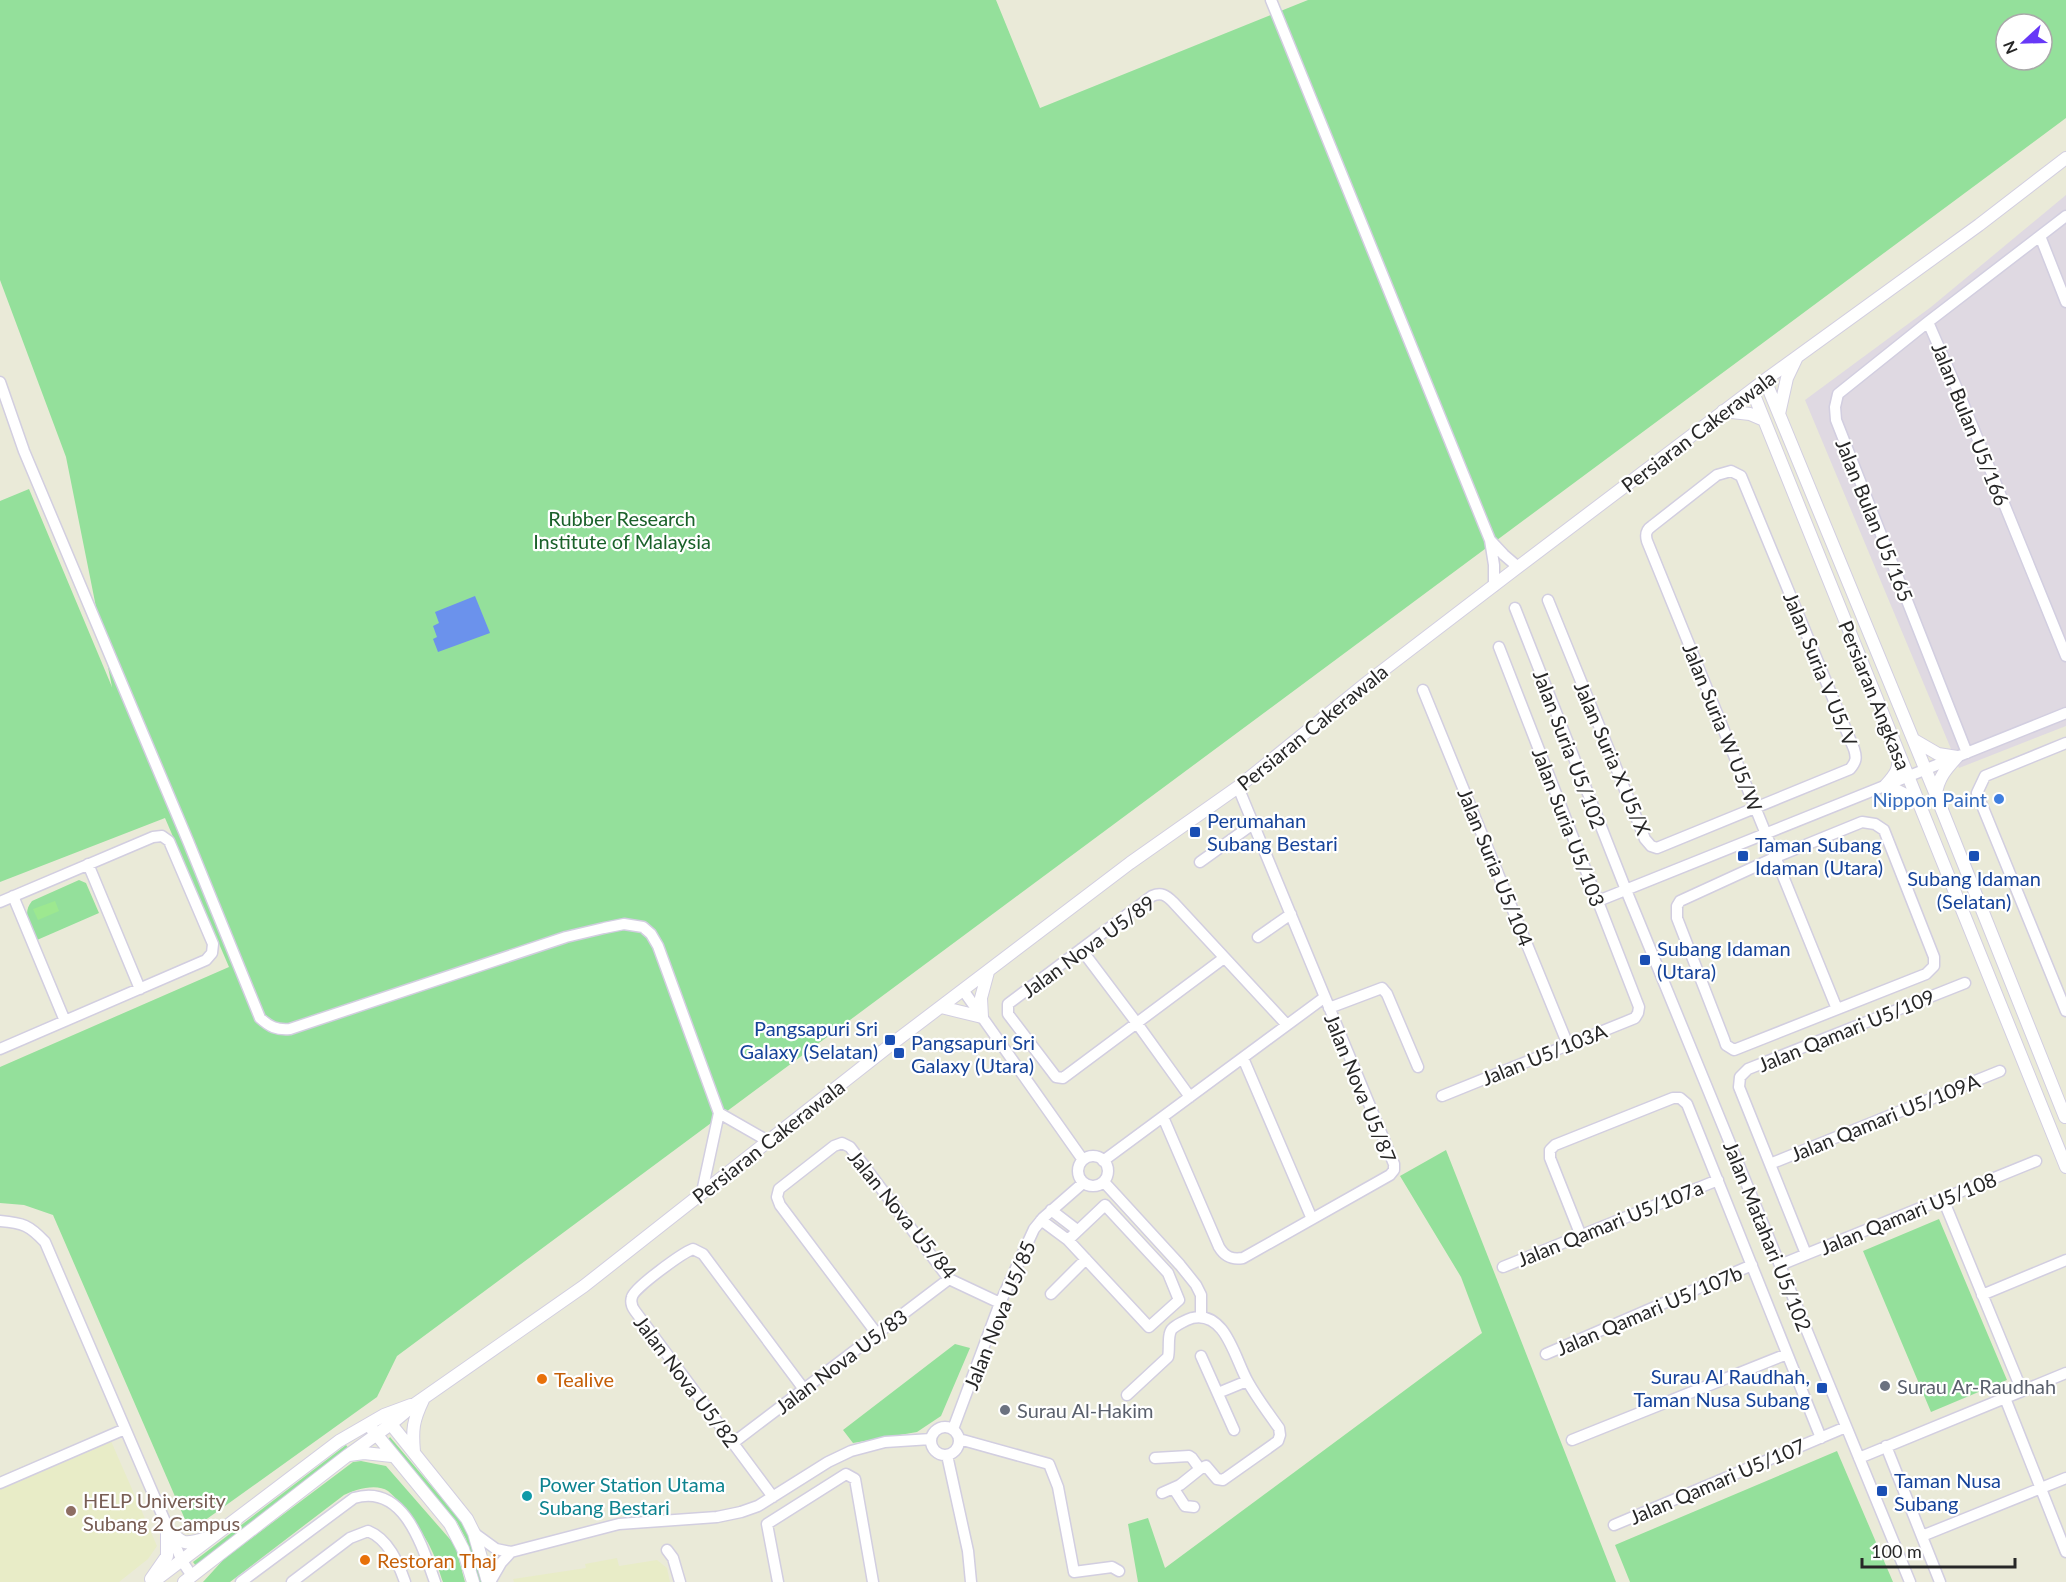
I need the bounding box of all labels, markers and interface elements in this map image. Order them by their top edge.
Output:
north arrow [1994,12,2054,72]
text: N [1999,39,2021,57]
street label: Jalan Bulan U5/166 [1927,339,2015,509]
street label: Persiaran Cakerawala [1616,365,1780,497]
street label: Jalan Bulan U5/165 [1831,435,1919,605]
park label: Rubber Research Institute of Malaysia [533,506,711,553]
street label: Jalan Suria V U5/V [1779,588,1863,750]
street label: Persiaran Angkasa [1834,617,1916,773]
street label: Jalan Suria W U5/W [1678,639,1768,815]
street label: Persiaran Cakerawala [1232,659,1392,795]
street label: Jalan Suria U5/102 [1529,666,1611,832]
street label: Jalan Suria X U5/X [1570,678,1656,838]
street label: Jalan Suria U5/103 [1528,744,1610,910]
street label: Jalan Suria U5/104 [1453,785,1539,950]
place label: Nippon Paint [1872,787,1987,811]
marker: Nippon Paint [1992,792,2006,806]
place label: Perumahan Subang Bestari [1207,808,1338,855]
marker: Perumahan Subang Bestari [1188,825,1202,839]
place label: Taman Subang Idaman (Utara) [1755,832,1883,879]
marker: Taman Subang Idaman (Utara) [1736,849,1750,863]
marker: Subang Idaman (Selatan) [1967,849,1981,863]
place label: Subang Idaman (Selatan) [1907,866,2041,913]
street label: Jalan Nova U5/89 [1017,890,1159,1002]
place label: Subang Idaman (Utara) [1657,936,1791,983]
marker: Subang Idaman (Utara) [1638,953,1652,967]
street label: Jalan Qamari U5/109 [1754,984,1938,1076]
street label: Jalan Nova U5/87 [1320,1010,1402,1166]
place label: Pangsapuri Sri Galaxy (Selatan) [739,1016,878,1063]
street label: Jalan U5/103A [1478,1018,1610,1090]
place label: Pangsapuri Sri Galaxy (Utara) [911,1030,1035,1077]
marker: Pangsapuri Sri Galaxy (Selatan) [883,1033,897,1047]
marker: Pangsapuri Sri Galaxy (Utara) [892,1046,906,1060]
street label: Jalan Qamari U5/109A [1787,1068,1984,1166]
street label: Persiaran Cakerawala [687,1074,849,1208]
street label: Jalan Matahari U5/102 [1719,1138,1817,1334]
street label: Jalan Nova U5/84 [844,1145,962,1284]
street label: Jalan Qamari U5/108 [1816,1167,2000,1259]
street label: Jalan Qamari U5/107a [1514,1175,1706,1271]
street label: Jalan Nova U5/85 [958,1237,1040,1393]
street label: Jalan Qamari U5/107b [1552,1260,1746,1360]
street label: Jalan Nova U5/83 [770,1304,912,1418]
street label: Jalan Nova U5/82 [630,1310,744,1452]
place label: Surau Al Raudhah, Taman Nusa Subang [1633,1364,1810,1411]
place label: Tealive [554,1367,614,1391]
marker: Tealive [535,1372,549,1386]
place label: Surau Ar-Raudhah [1897,1374,2056,1398]
marker: Surau Ar-Raudhah [1878,1379,1892,1393]
marker: Surau Al Raudhah, Taman Nusa Subang [1815,1381,1829,1395]
place label: Surau Al-Hakim [1017,1398,1153,1422]
marker: Surau Al-Hakim [998,1403,1012,1417]
street label: Jalan Qamari U5/107 [1626,1433,1808,1529]
place label: Taman Nusa Subang [1894,1468,2001,1515]
place label: Power Station Utama Subang Bestari [539,1472,725,1519]
marker: Taman Nusa Subang [1875,1484,1889,1498]
place label: HELP University Subang 2 Campus [83,1488,240,1535]
marker: Power Station Utama Subang Bestari [520,1489,534,1503]
marker: HELP University Subang 2 Campus [64,1504,78,1518]
scale bar [1862,1531,2015,1569]
text: 100 m [1871,1540,1922,1562]
place label: Restoran Thaj [377,1548,497,1572]
marker: Restoran Thaj [358,1553,372,1567]

